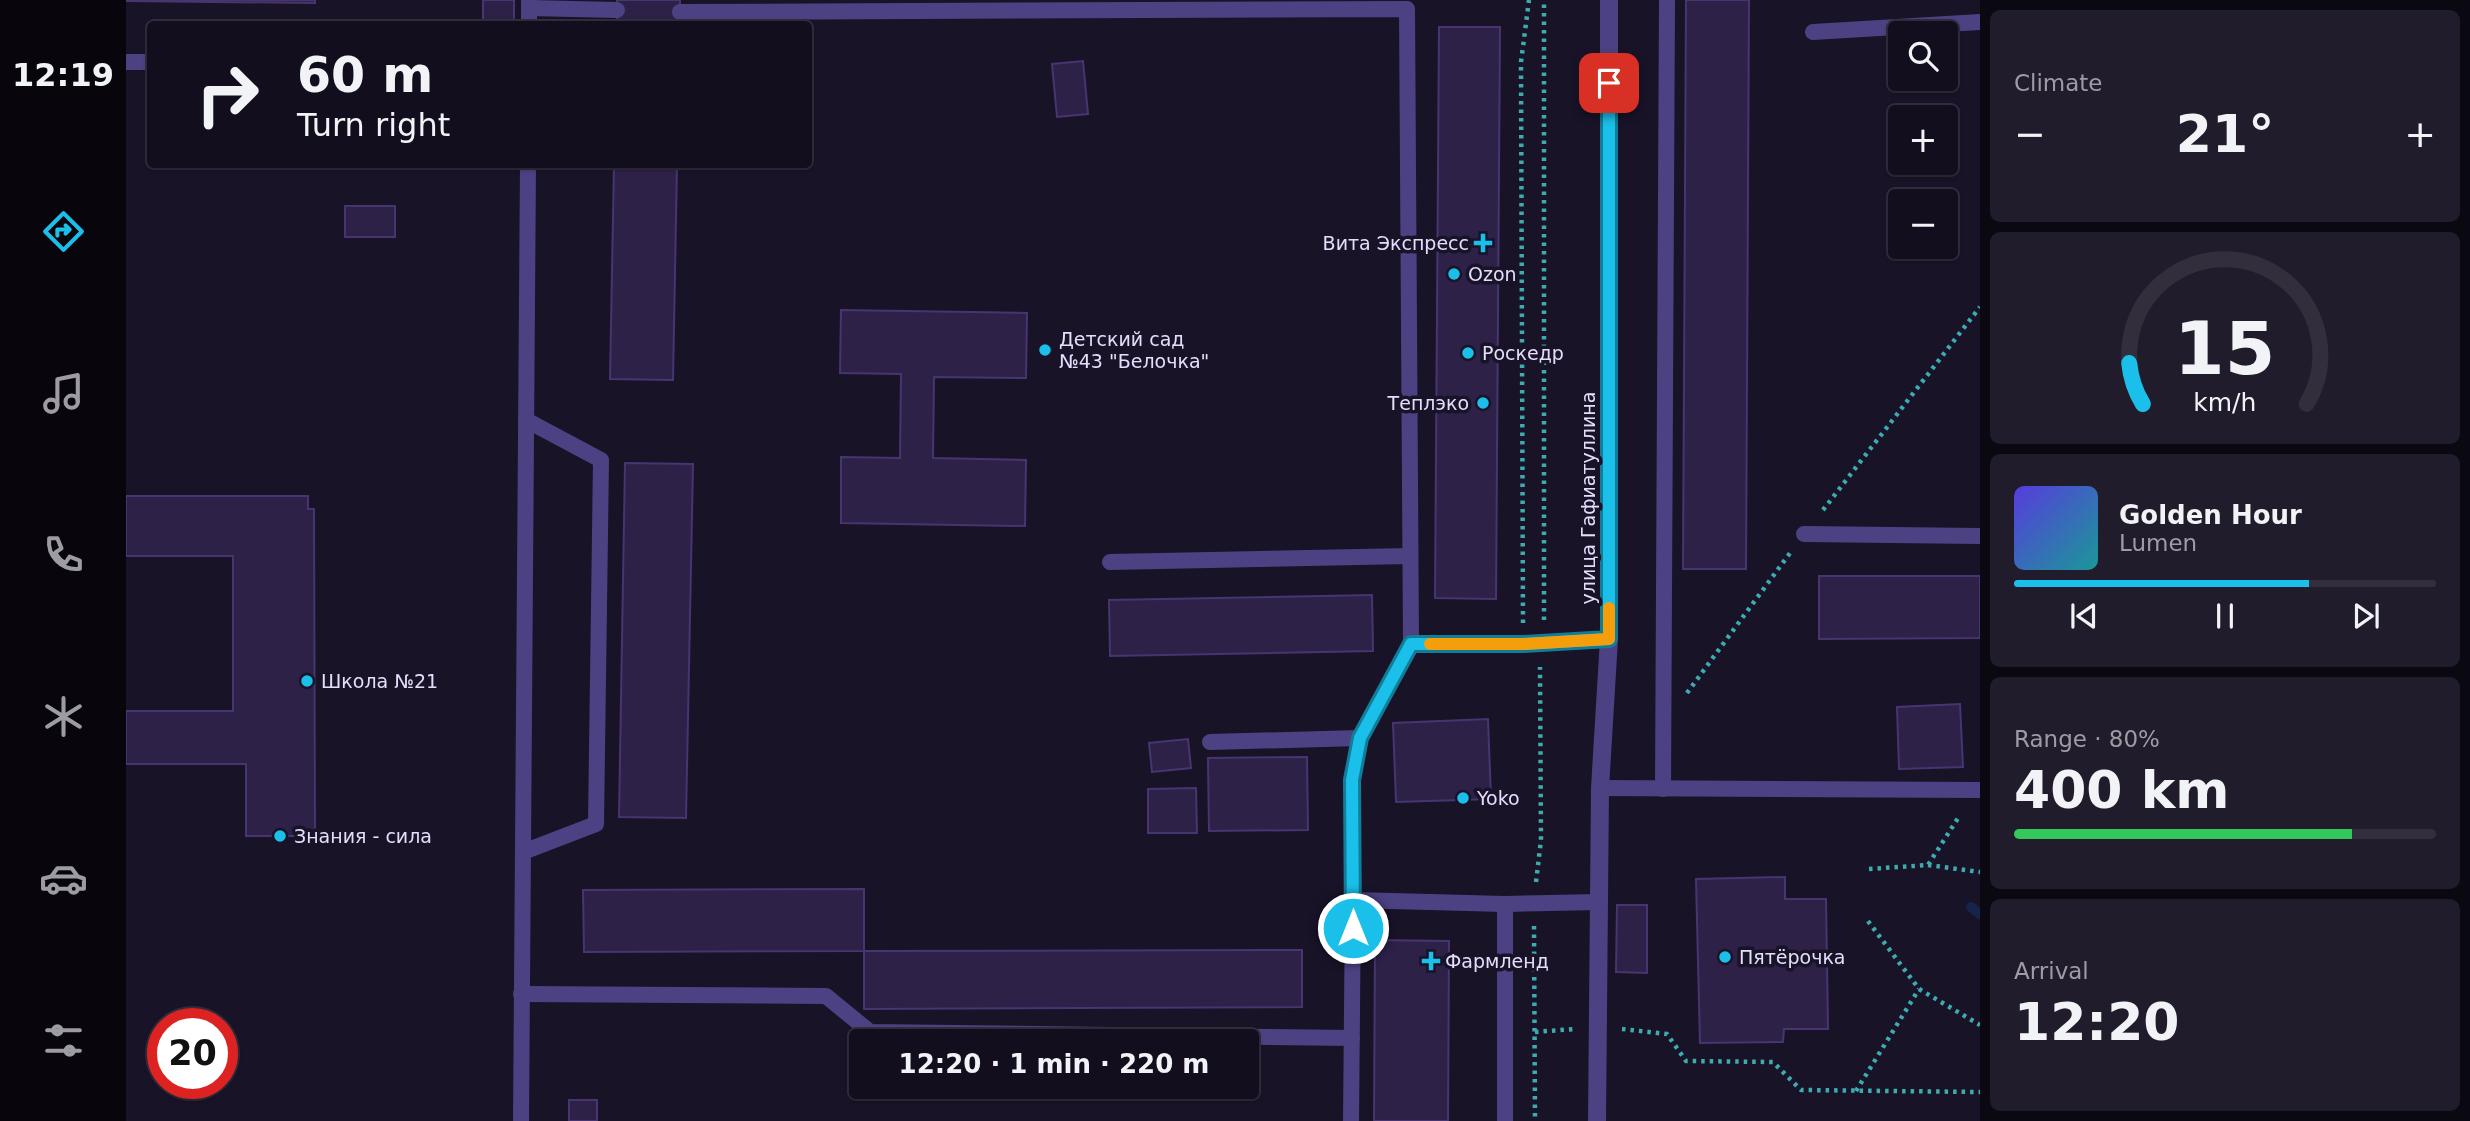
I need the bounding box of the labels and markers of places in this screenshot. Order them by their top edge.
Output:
pin [1579,53,1639,113]
place label: Вита Экспресс [1323,232,1469,254]
marker: Вита Экспресс [1475,235,1491,251]
place label: Ozon [1468,263,1517,285]
marker: Ozon [1446,266,1462,282]
place label: Детский сад №43 "Белочка" [1059,328,1209,372]
marker: Детский сад №43 "Белочка" [1037,342,1053,358]
place label: Роскедр [1482,342,1564,364]
marker: Роскедр [1460,345,1476,361]
place label: Теплэко [1387,392,1469,414]
marker: Теплэко [1475,395,1491,411]
place label: Школа №21 [321,670,438,692]
marker: Школа №21 [299,673,315,689]
place label: Yoko [1476,787,1520,809]
marker: Yoko [1455,790,1471,806]
place label: Знания - сила [294,825,432,847]
marker: Знания - сила [272,828,288,844]
place label: Пятёрочка [1739,946,1846,968]
marker: Пятёрочка [1717,949,1733,965]
place label: Фармленд [1445,950,1549,972]
marker: Фармленд [1423,953,1439,969]

